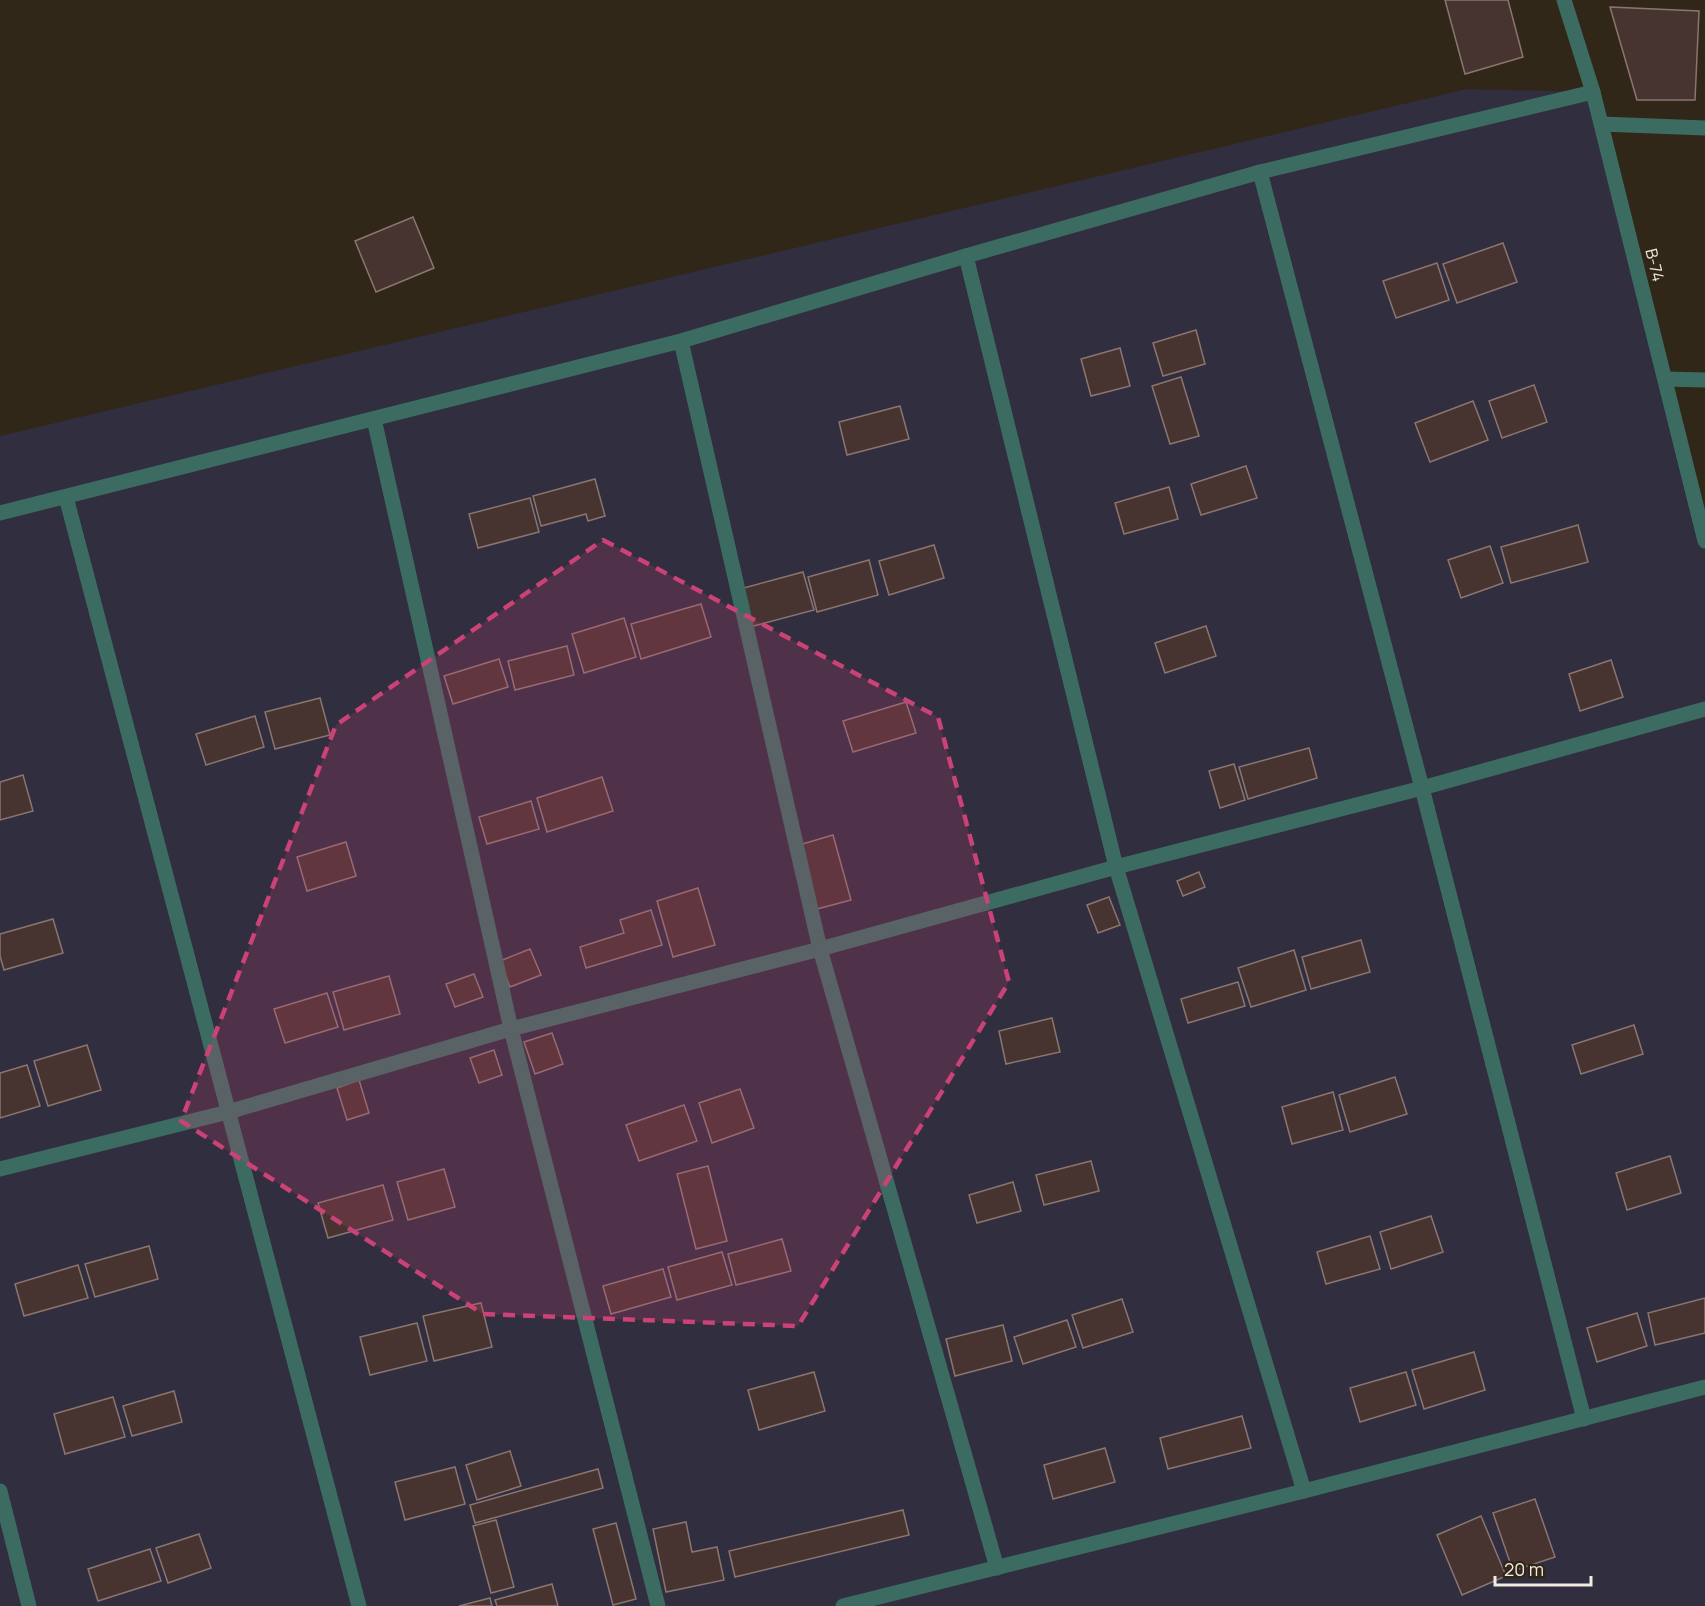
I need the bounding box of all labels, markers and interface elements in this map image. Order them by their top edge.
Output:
street label: B-74 [1640,246,1670,284]
scale bar [1495,1549,1591,1587]
text: 20 m [1504,1557,1544,1581]

